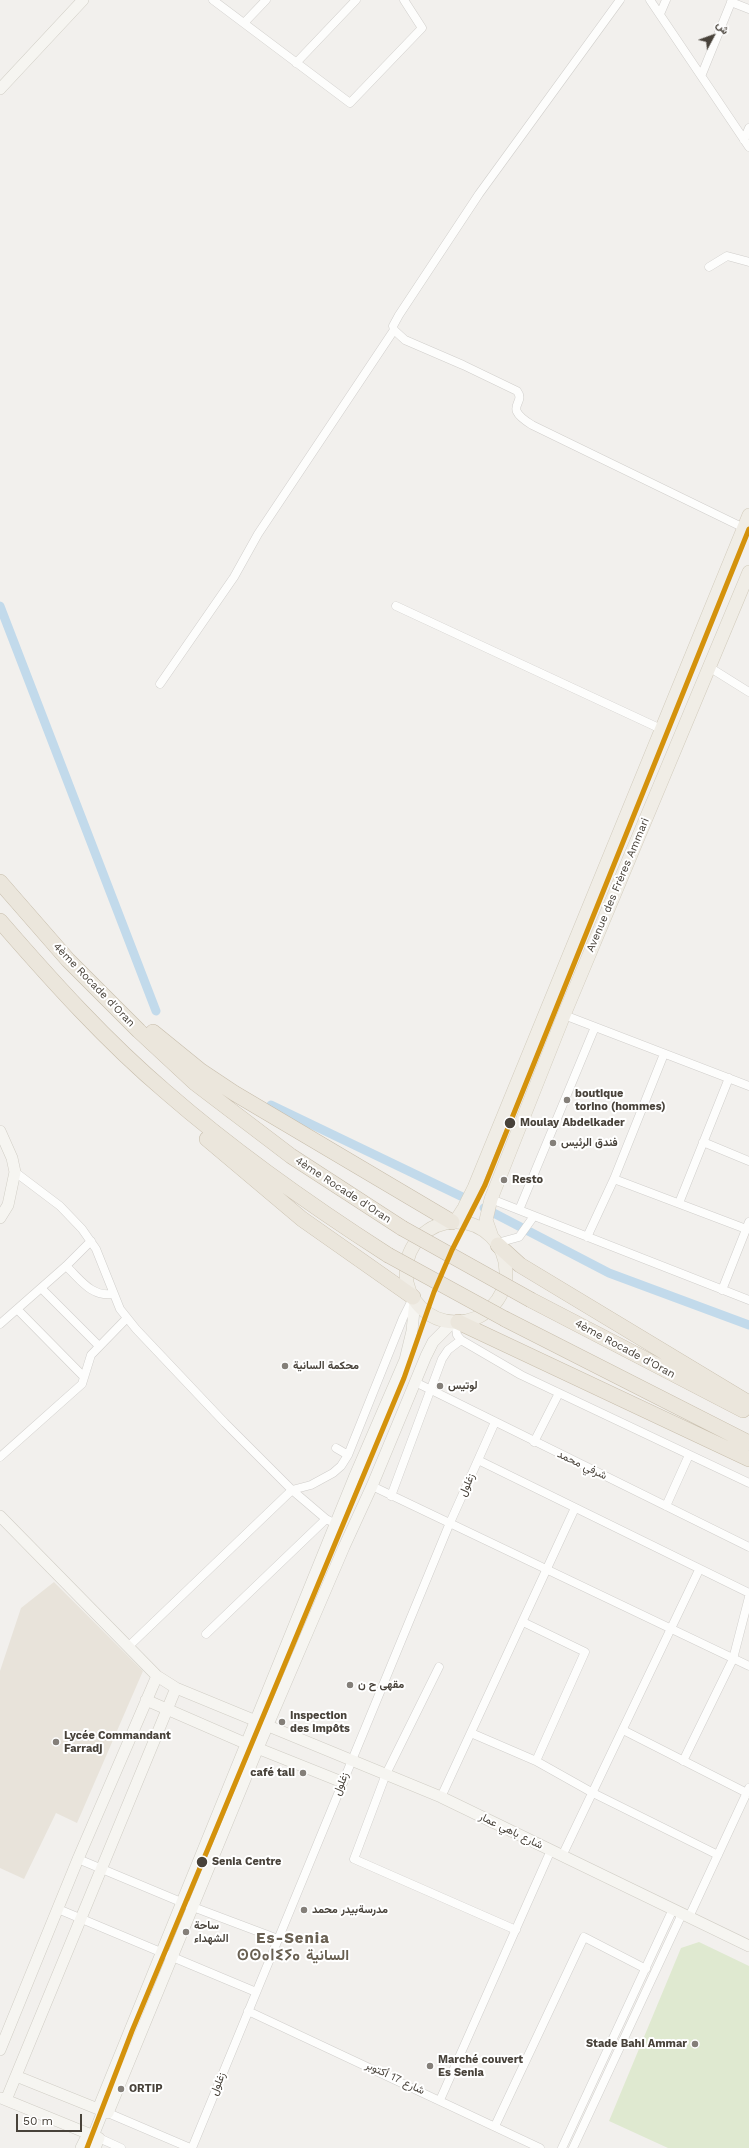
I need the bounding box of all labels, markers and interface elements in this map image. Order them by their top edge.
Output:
north arrow [693,16,733,56]
text: ش [713,19,732,37]
street label: Avenue des Frères Ammari [584,816,652,954]
street label: 4ème Rocade d'Oran [50,940,138,1030]
place label: boutique torino (hommes) [575,1087,666,1113]
marker: boutique torino (hommes) [562,1095,572,1105]
marker: Moulay Abdelkader [503,1116,517,1130]
place label: Moulay Abdelkader [520,1116,625,1130]
place label: فندق الرئيس [561,1136,618,1150]
marker: فندق الرئيس [548,1138,558,1148]
street label: 4ème Rocade d'Oran [293,1154,393,1226]
place label: Resto [512,1173,543,1187]
marker: Resto [499,1175,509,1185]
street label: 4ème Rocade d'Oran [573,1317,677,1381]
place label: محكمة السانية [293,1359,359,1373]
marker: محكمة السانية [280,1361,290,1371]
place label: لوتيس [448,1379,477,1393]
marker: لوتيس [435,1381,445,1391]
street label: شرفي محمد [555,1447,609,1483]
street label: زغلول [456,1471,478,1499]
place label: مقهى ح ن [358,1678,404,1692]
marker: مقهى ح ن [345,1680,355,1690]
place label: Inspection des impôts [290,1709,350,1735]
marker: Inspection des impôts [277,1717,287,1727]
place label: Lycée Commandant Farradj [64,1729,171,1755]
marker: Lycée Commandant Farradj [51,1737,61,1747]
place label: café tali [250,1766,295,1780]
marker: café tali [298,1768,308,1778]
street label: زغلول [330,1770,352,1798]
street label: شارع باهي عمار [477,1810,545,1852]
marker: Senia Centre [195,1855,209,1869]
place label: Senia Centre [212,1855,281,1869]
place label: مدرسةبيدر محمد [312,1903,388,1917]
marker: مدرسةبيدر محمد [299,1905,309,1915]
place label: ساحة الشهداء [194,1919,228,1945]
marker: ساحة الشهداء [181,1927,191,1937]
district label: Es-Senia ⵙⵙⴰⵏⵉⵢⴰ السانية [241,1930,345,1965]
place label: Stade Bahi Ammar [586,2037,687,2051]
marker: Stade Bahi Ammar [690,2039,700,2049]
place label: Marché couvert Es Senia [438,2053,523,2079]
street label: شارع 17 أكتوبر [363,2059,427,2097]
marker: Marché couvert Es Senia [425,2061,435,2071]
street label: زغلول [207,2070,229,2098]
place label: ORTIP [129,2082,163,2096]
marker: ORTIP [116,2084,126,2094]
scale bar [18,2106,84,2132]
text: 50 m [23,2114,53,2128]

